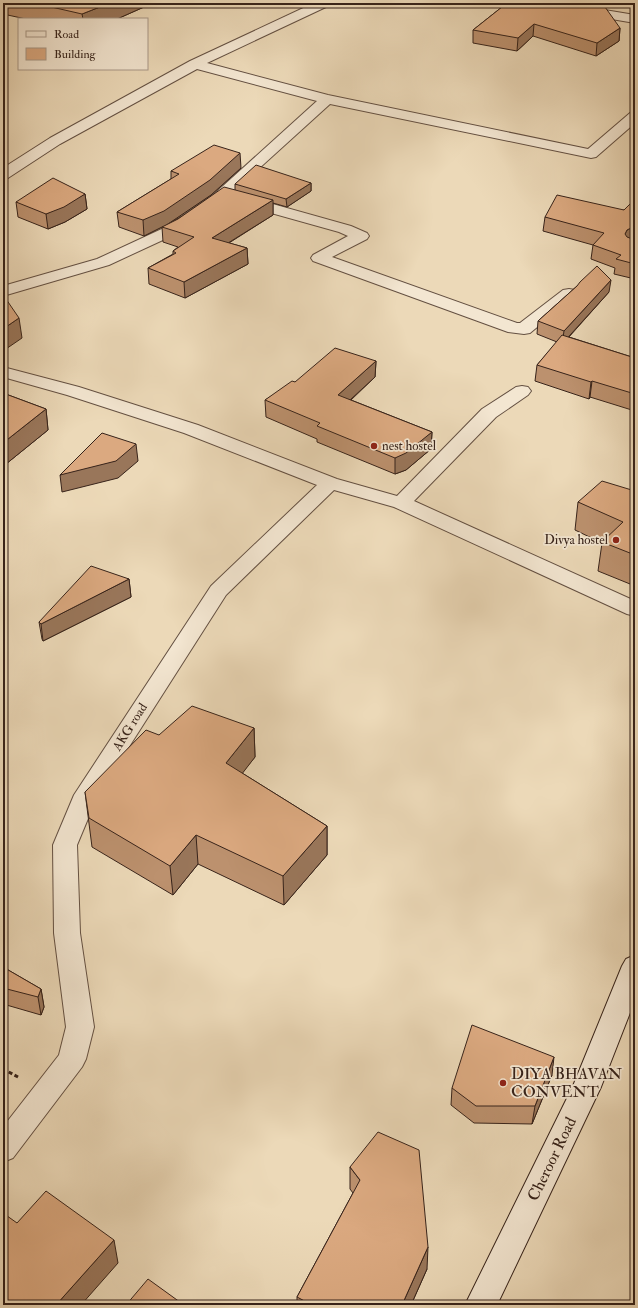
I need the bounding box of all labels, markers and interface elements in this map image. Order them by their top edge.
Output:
legend [18,18,148,70]
text: Road [54,27,79,42]
text: Building [54,47,97,62]
place label: nest hostel [382,438,437,454]
marker: nest hostel [369,441,379,451]
place label: Divya hostel [544,532,609,549]
marker: Divya hostel [611,535,621,545]
street label: AKG road [109,700,151,755]
place label: DIYA BHAVAN CONVENT [511,1064,623,1102]
marker: DIYA BHAVAN CONVENT [498,1078,508,1088]
street label: Cheroor Road [523,1114,581,1204]

